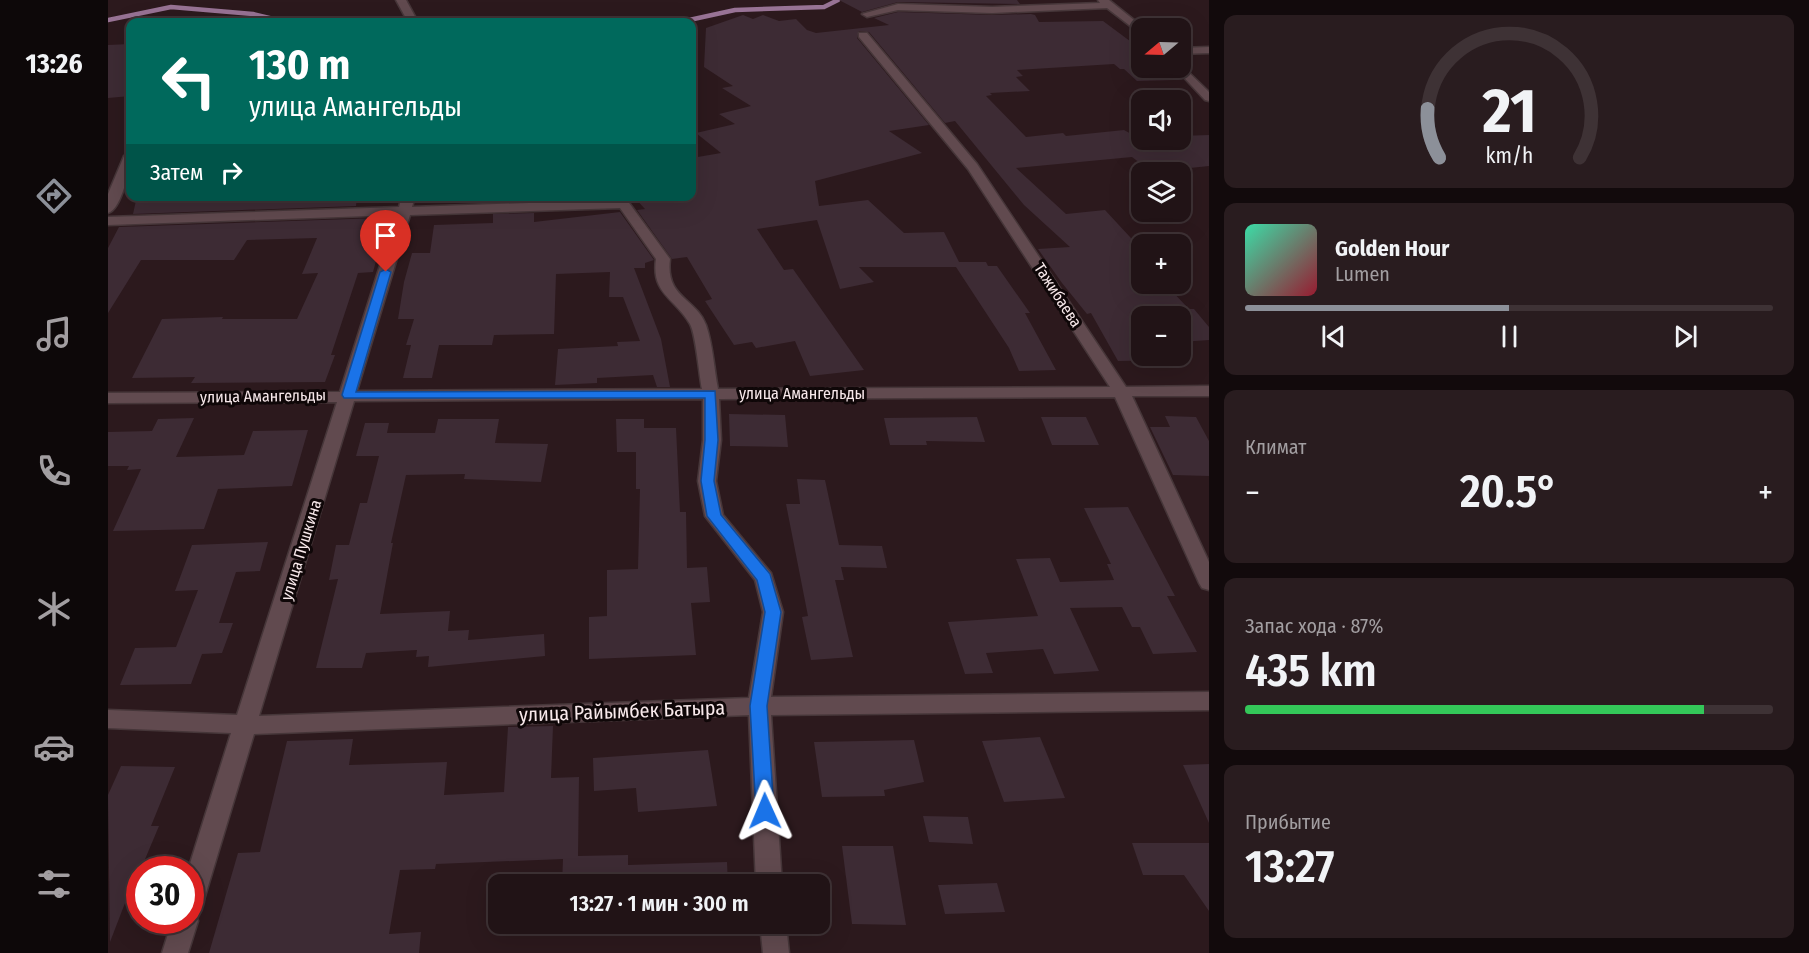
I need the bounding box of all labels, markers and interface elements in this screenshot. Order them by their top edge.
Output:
north arrow [1131,18,1191,78]
map controls [1131,18,1191,366]
text: 130 m [249,40,350,90]
icon: left [150,42,228,120]
text: 13:26 [26,48,83,80]
text: 21 [1481,74,1536,149]
button: sound [1131,90,1191,150]
text: улица Амангельды [249,91,462,123]
text: km/h [1485,144,1533,170]
icon: right [215,156,248,189]
text: Затем [150,159,203,186]
button: layers [1131,162,1191,222]
icon: directions [33,175,75,217]
pin [360,210,411,272]
icon: arrive [369,219,402,252]
button: + [1131,234,1191,294]
text: Golden Hour [1335,235,1449,262]
street label: Тажибаева [1030,259,1086,331]
text: Lumen [1335,262,1390,286]
button: − [1131,306,1191,366]
icon: music [33,313,75,355]
icon: previous [1317,320,1350,353]
icon: pause [1493,320,1526,353]
icon: next [1669,320,1702,353]
street label: улица Амангельды [739,384,865,403]
street label: улица Амангельды [200,385,326,407]
text: Климат [1245,435,1306,459]
icon: phone [33,450,75,492]
text: 20.5° [1460,465,1558,519]
text: − [1245,473,1260,513]
text: + [1758,473,1773,513]
street label: улица Пушкина [277,497,325,603]
icon: climate [33,588,75,630]
text: Запас хода · 87% [1245,614,1383,638]
text: 435 km [1245,644,1377,698]
street label: улица Райымбек Батыра [519,695,725,727]
icon: car [33,726,75,768]
position arrow [733,779,797,843]
text: Прибытие [1245,810,1331,834]
text: 13:27 [1245,840,1334,894]
speed limit sign: 30 [126,856,204,934]
icon: filters [33,863,75,905]
text: 13:27 · 1 мин · 300 m [569,890,749,917]

